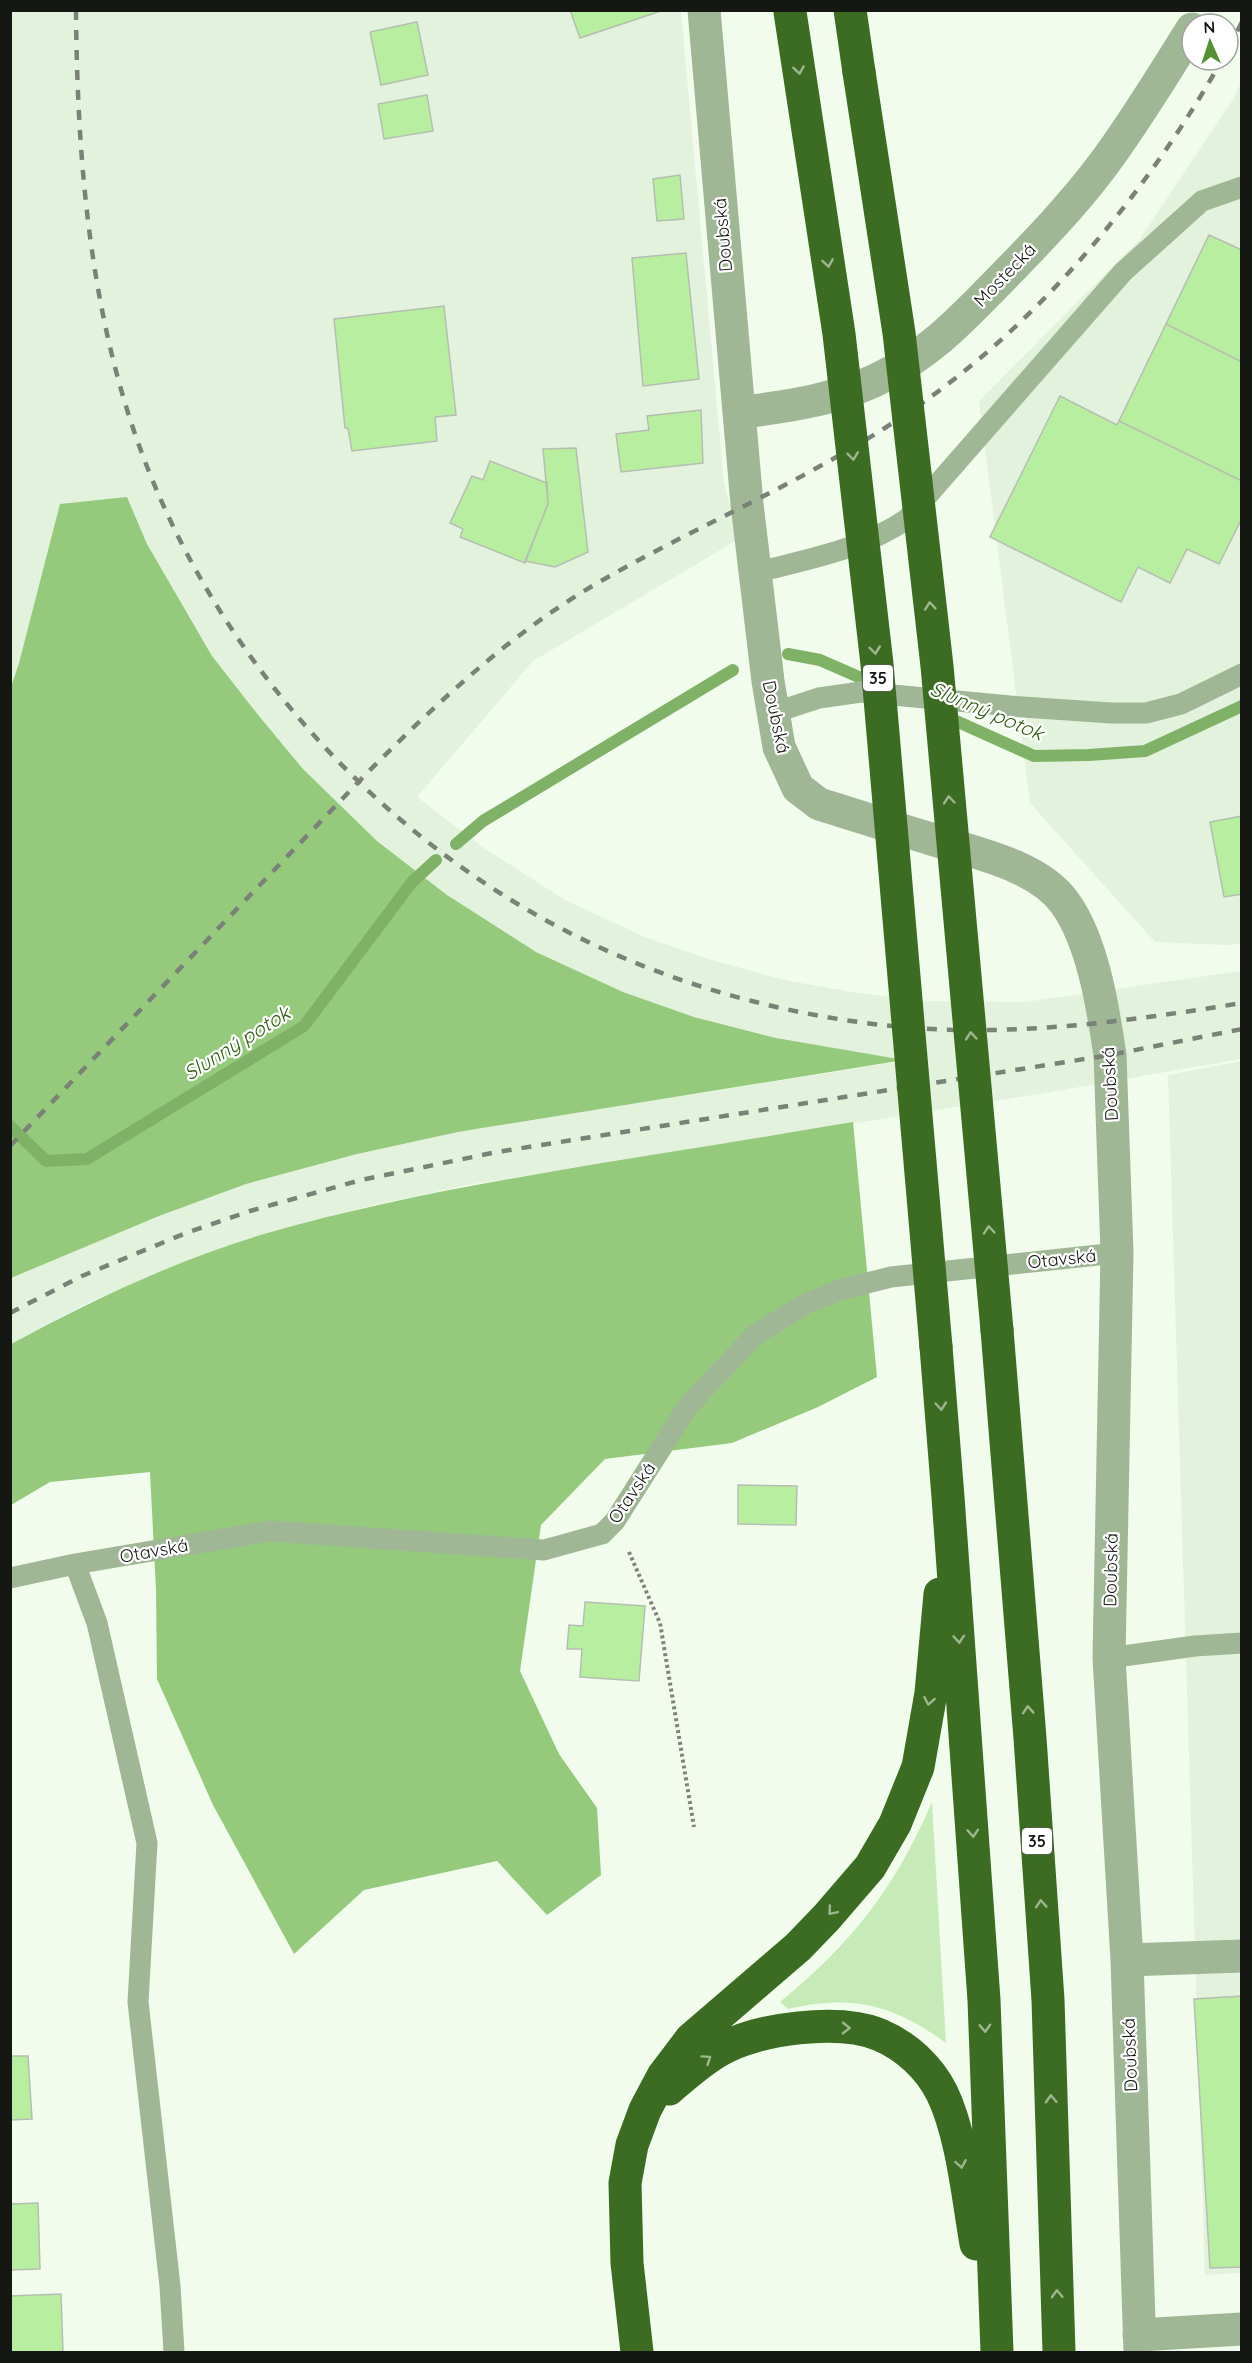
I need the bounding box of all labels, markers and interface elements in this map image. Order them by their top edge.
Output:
north arrow [1180,12,1240,72]
text: N [1203,17,1216,37]
one-way arrow [793,65,805,75]
street label: Doubská [708,197,737,273]
street label: Mostecká [969,238,1041,311]
one-way arrow [822,258,834,267]
one-way arrow [846,452,859,461]
one-way arrow [924,601,937,610]
one-way arrow [868,645,881,654]
road number: 35 [863,665,893,691]
water label: Slunný potok [927,675,1050,747]
street label: Doubská [758,678,795,755]
one-way arrow [943,795,956,804]
water label: Slunný potok [179,999,296,1085]
one-way arrow [965,1031,978,1040]
street label: Doubská [1096,1046,1123,1122]
one-way arrow [982,1226,995,1235]
street label: Otavská [1026,1243,1097,1274]
one-way arrow [934,1401,947,1410]
street label: Otavská [603,1458,660,1528]
street label: Otavská [118,1533,190,1568]
street label: Doubská [1098,1533,1123,1607]
one-way arrow [952,1634,965,1643]
one-way arrow [923,1696,936,1706]
one-way arrow [1021,1705,1034,1714]
road number: 35 [1022,1828,1052,1854]
one-way arrow [966,1829,979,1838]
one-way arrow [1035,1900,1048,1909]
one-way arrow [828,1904,839,1915]
street label: Doubská [1117,2018,1142,2092]
one-way arrow [842,2022,851,2034]
one-way arrow [979,2024,991,2033]
one-way arrow [700,2055,711,2066]
one-way arrow [1045,2095,1057,2104]
one-way arrow [955,2159,967,2168]
one-way arrow [1051,2290,1064,2299]

